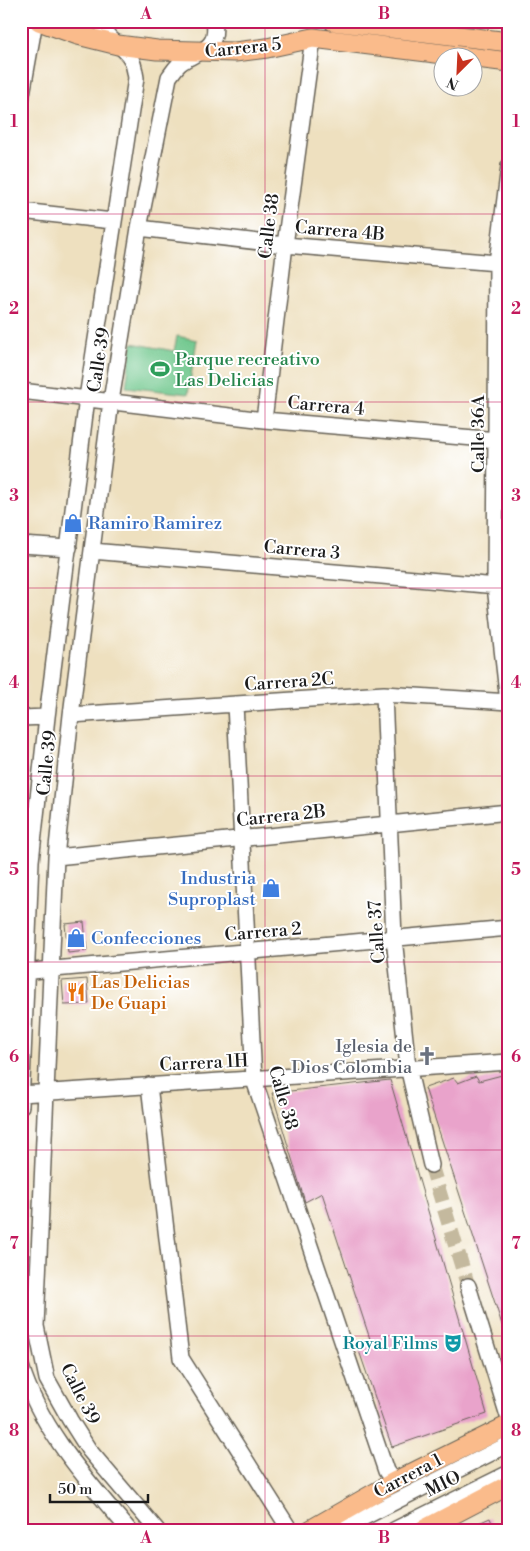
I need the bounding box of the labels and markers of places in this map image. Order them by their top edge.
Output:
place label: Parque recreativo Las Delicias [175,348,320,392]
sports icon: Parque recreativo Las Delicias [149,358,171,380]
shop icon: Ramiro Ramirez [62,512,84,534]
place label: Ramiro Ramirez [88,512,222,535]
place label: Industria Suproplast [168,867,257,911]
shop icon: Industria Suproplast [260,877,282,899]
shop icon: Confecciones [65,927,87,949]
place label: Confecciones [91,927,202,950]
place label: Las Delicias De Guapi [91,971,190,1015]
restaurant icon: Las Delicias De Guapi [65,981,87,1003]
place label: Iglesia de Dios Colombia [291,1035,413,1079]
church icon: Iglesia de Dios Colombia [416,1045,438,1067]
place label: Royal Films [343,1332,438,1355]
theatre icon: Royal Films [442,1332,464,1354]

